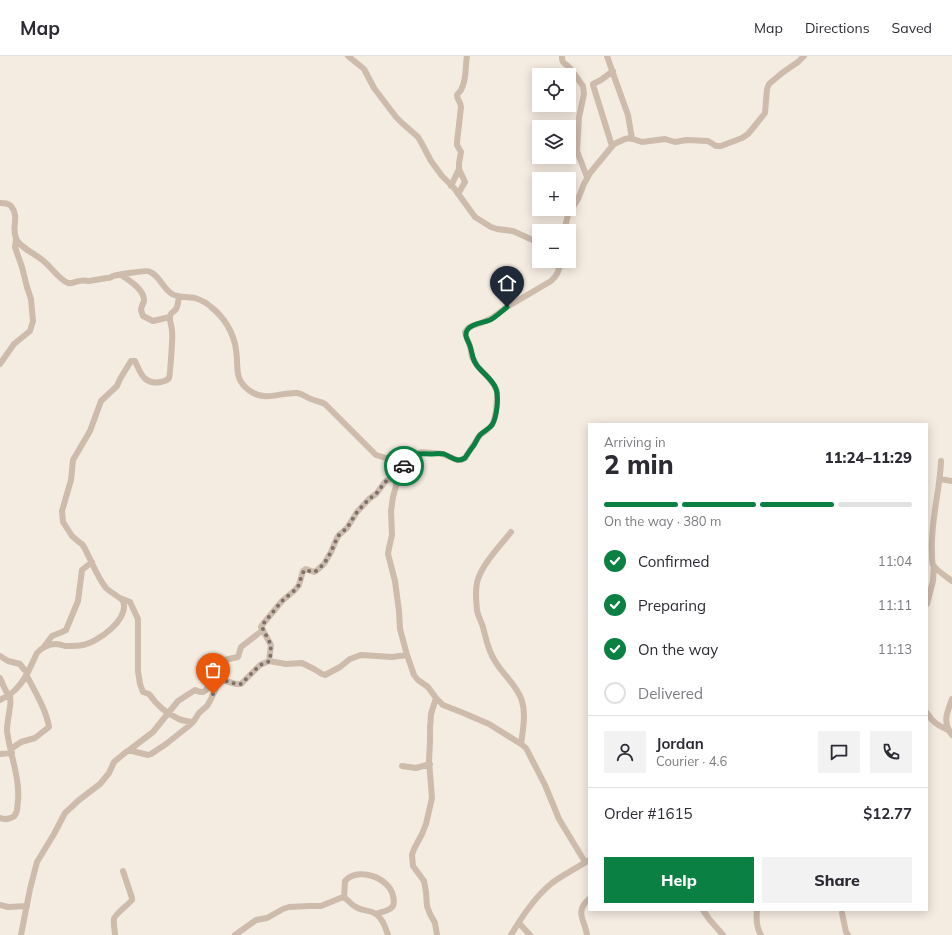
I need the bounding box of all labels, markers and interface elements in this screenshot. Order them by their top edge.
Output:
text: Map [20,16,60,40]
text: Map [754,19,783,37]
text: Directions [805,19,870,37]
text: Saved [892,19,932,37]
map controls [532,68,576,268]
button: locate [532,68,576,112]
button: layers [532,120,576,164]
button: + [532,172,576,216]
button: − [532,224,576,268]
pin [490,266,524,307]
icon: home [496,272,518,294]
text: Arriving in [604,434,666,450]
courier [384,446,424,486]
text: 2 min [604,448,674,481]
text: 11:24–11:29 [825,448,912,467]
icon: car [393,455,415,477]
text: On the way · 380 m [604,513,721,529]
icon: check [604,550,626,572]
text: Confirmed [638,552,709,571]
text: 11:04 [878,553,912,569]
icon: check [604,594,626,616]
text: Preparing [638,596,706,615]
text: 11:11 [878,597,912,613]
icon: check [604,638,626,660]
text: On the way [638,640,718,659]
text: 11:13 [878,641,912,657]
pin [196,653,230,694]
icon: bag [202,659,224,681]
text: Delivered [638,684,703,703]
button: person [604,731,646,773]
button: chat [818,731,860,773]
button: phone [870,731,912,773]
text: Jordan [656,734,704,753]
text: Courier · 4.6 [656,753,727,769]
text: Order #1615 [604,804,692,823]
text: $12.77 [863,804,912,823]
button: Help [604,857,754,903]
button: Share [762,857,912,903]

